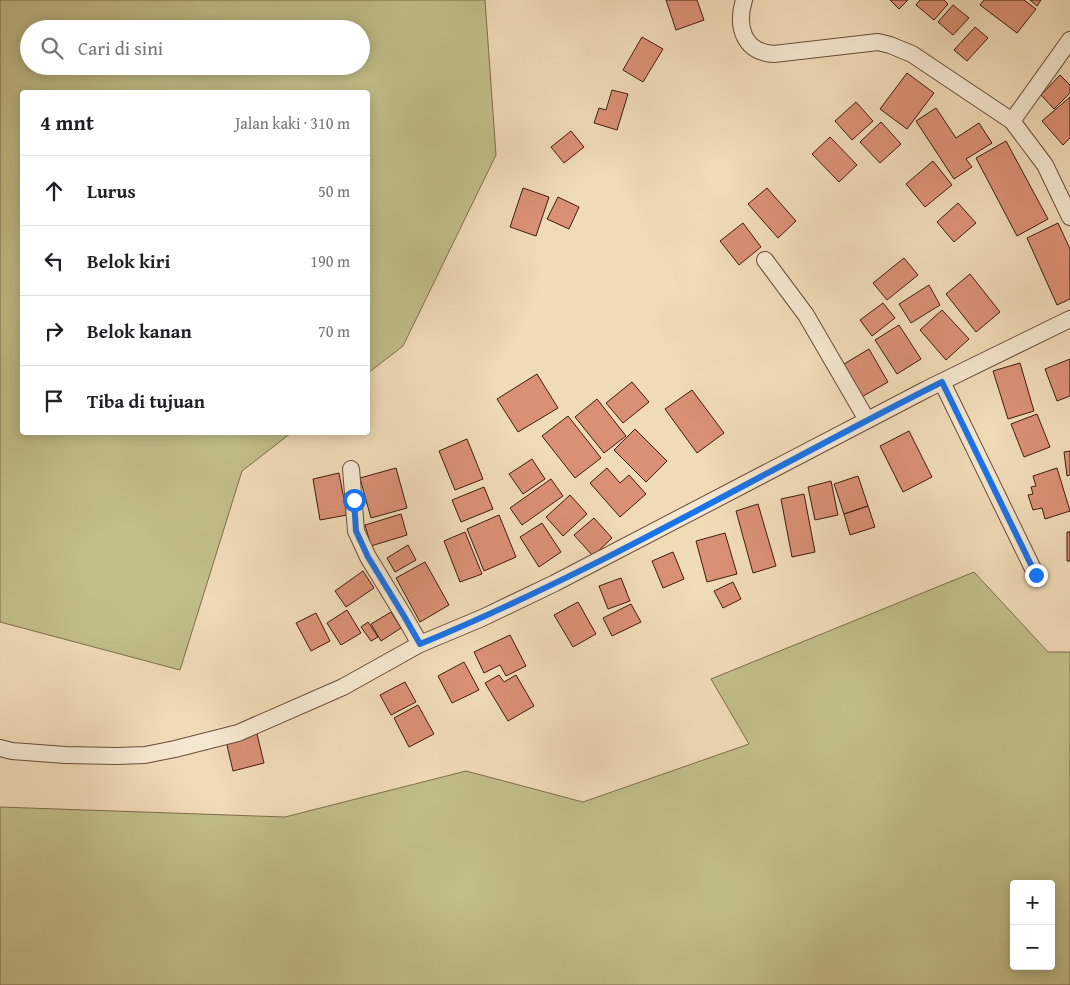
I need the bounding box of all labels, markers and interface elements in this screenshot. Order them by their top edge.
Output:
search box [20,20,370,75]
icon: search [38,34,66,62]
text: Cari di sini [78,34,163,62]
text: 4 mnt [40,107,94,138]
text: Jalan kaki · 310 m [235,111,350,135]
icon: ahead [40,177,68,205]
text: Lurus [87,177,136,205]
text: 50 m [318,179,350,203]
icon: left [40,247,68,275]
text: Belok kiri [87,247,170,275]
text: 190 m [310,249,350,273]
icon: right [40,317,68,345]
text: Belok kanan [87,317,192,345]
text: 70 m [318,319,350,343]
icon: arrive [40,387,68,415]
text: Tiba di tujuan [87,387,205,415]
route start [343,489,366,512]
route end [1025,564,1048,587]
map controls [1010,880,1055,970]
button: + [1010,880,1055,925]
button: − [1010,925,1055,970]

